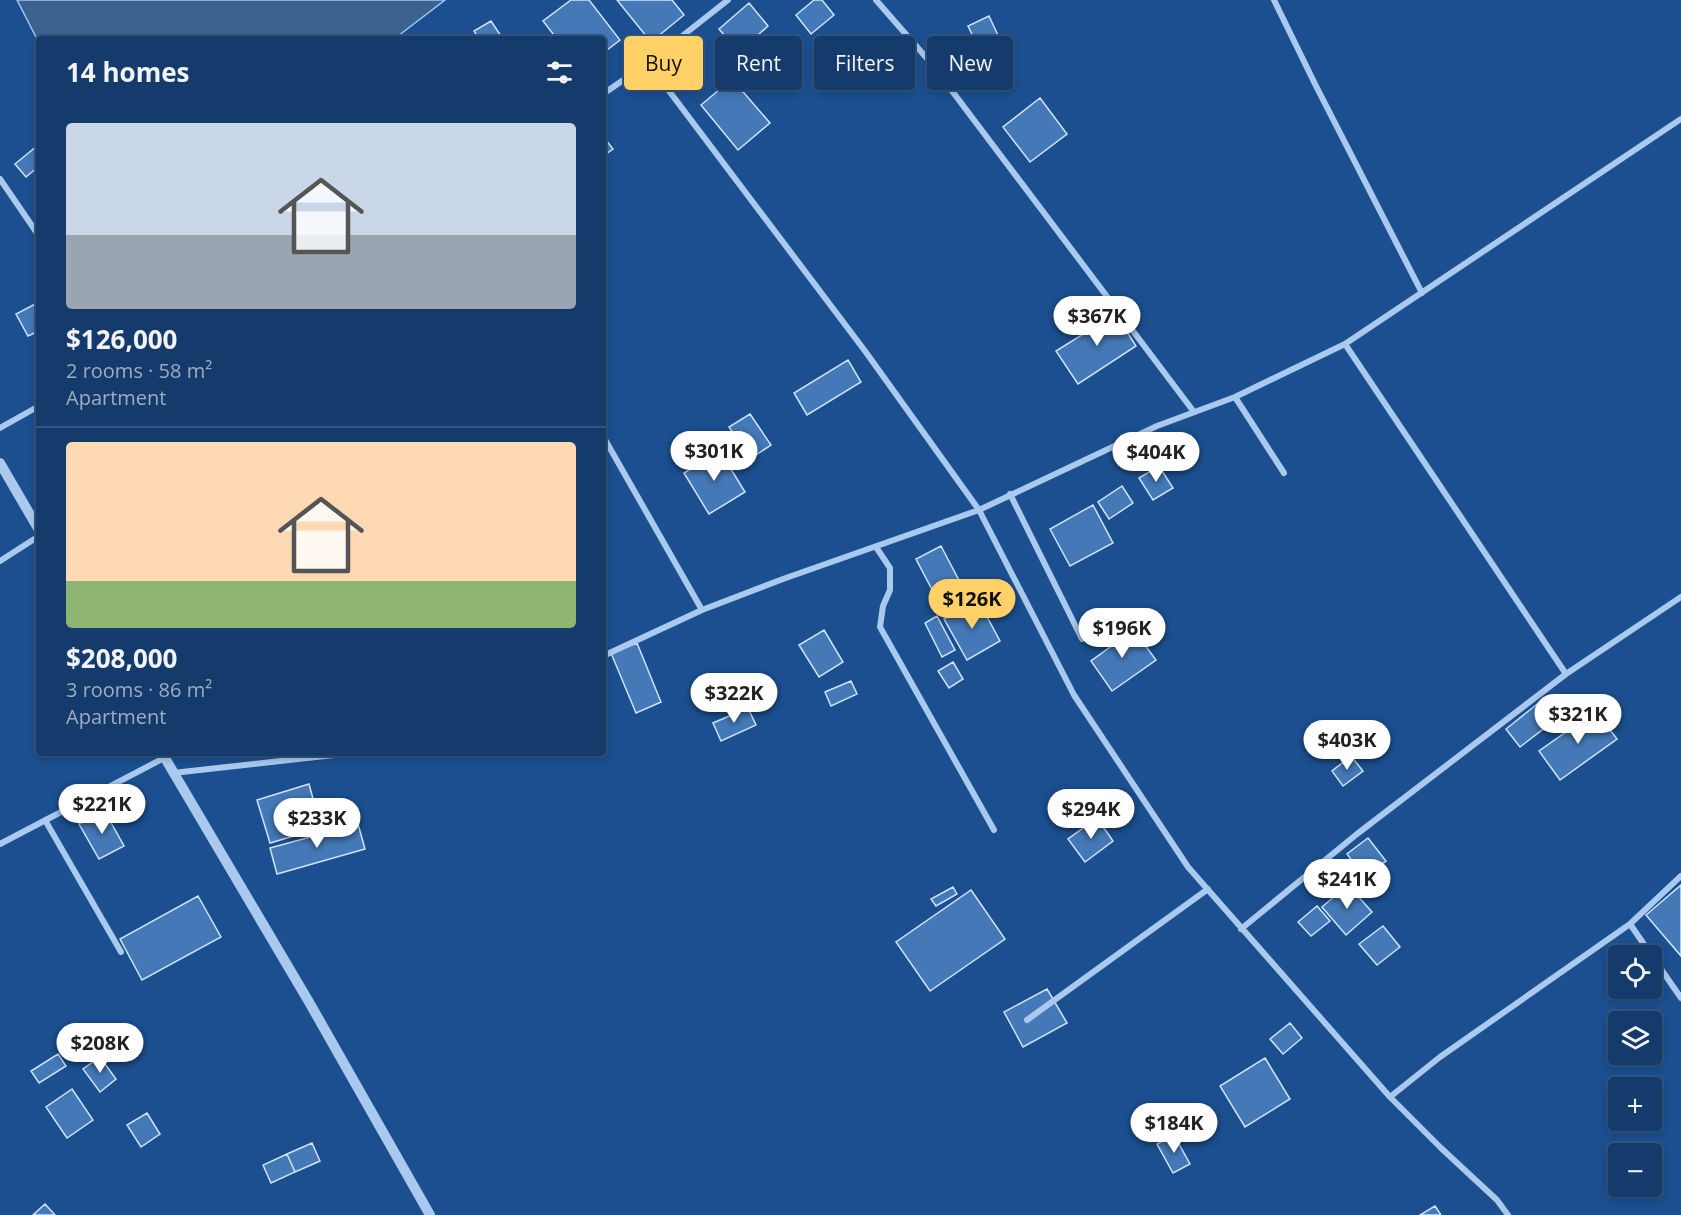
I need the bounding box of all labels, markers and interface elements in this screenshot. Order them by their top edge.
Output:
chip: Buy [624,36,703,90]
chip: Rent [715,36,802,90]
chip: Filters [814,36,915,90]
chip: New [927,36,1013,90]
text: 14 homes [66,54,190,90]
icon: filters [543,56,576,89]
icon: home [267,162,375,270]
pin: $367K [1055,296,1139,347]
text: $367K [1067,302,1127,329]
text: $126,000 [66,321,177,357]
text: 2 rooms · 58 m² [66,357,212,384]
text: Apartment [66,384,166,411]
pin: $301K [672,431,756,482]
pin: $404K [1114,432,1198,483]
text: $301K [684,437,744,464]
text: $404K [1126,438,1186,465]
icon: home [267,481,375,589]
pin: $126K [930,579,1014,630]
text: $126K [942,585,1002,612]
pin: $196K [1080,608,1164,659]
text: $196K [1092,614,1152,641]
text: $208,000 [66,640,177,676]
pin: $322K [692,673,776,724]
text: 3 rooms · 86 m² [66,676,212,703]
text: $322K [704,679,764,706]
pin: $321K [1536,694,1620,745]
text: $321K [1548,700,1608,727]
text: Apartment [66,703,166,730]
pin: $403K [1305,720,1389,771]
text: $403K [1317,726,1377,753]
pin: $221K [60,784,144,835]
pin: $294K [1049,789,1133,840]
text: $221K [72,790,132,817]
text: $294K [1061,795,1121,822]
pin: $233K [275,798,359,849]
text: $233K [287,804,347,831]
pin: $241K [1305,859,1389,910]
text: $241K [1317,865,1377,892]
map controls [1608,945,1662,1197]
button: locate [1608,945,1662,999]
button: layers [1608,1011,1662,1065]
pin: $208K [58,1023,142,1074]
text: $208K [70,1029,130,1056]
button: + [1608,1077,1662,1131]
pin: $184K [1132,1103,1216,1154]
text: $184K [1144,1109,1204,1136]
button: − [1608,1143,1662,1197]

